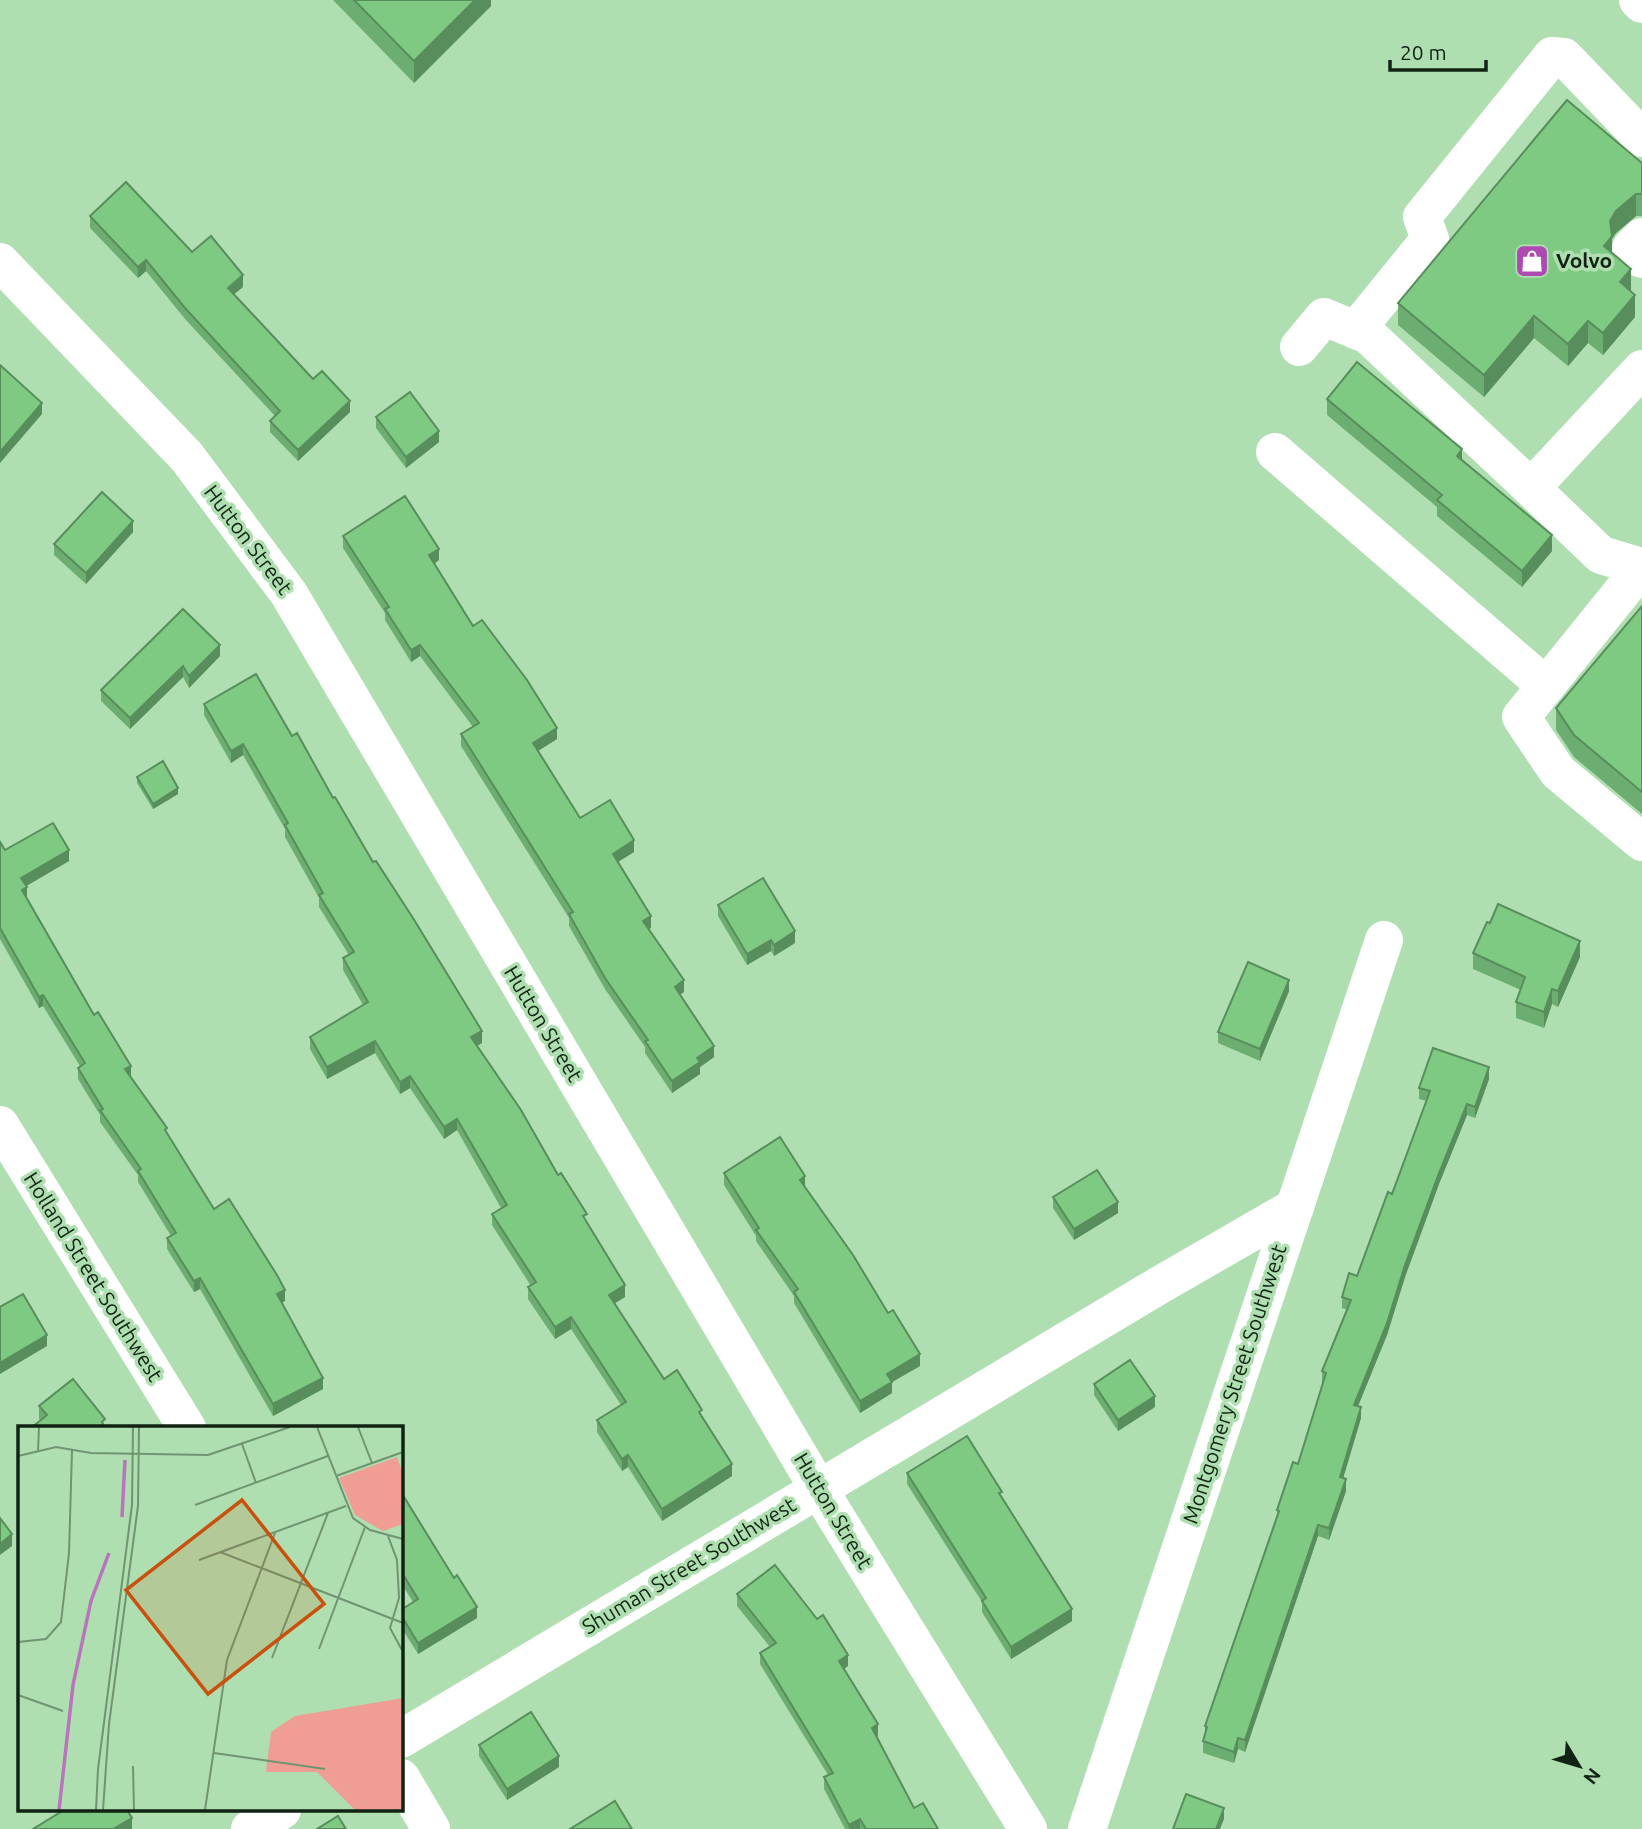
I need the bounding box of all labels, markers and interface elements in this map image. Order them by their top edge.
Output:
scale bar [1390,28,1486,72]
text: 20 m [1400,40,1447,64]
shop icon: Volvo [1513,242,1551,280]
place label: Volvo [1556,248,1612,272]
street label: Hutton Street [200,480,298,599]
street label: Hutton Street [500,961,588,1086]
street label: Holland Street Southwest [20,1167,168,1385]
street label: Montgomery Street Southwest [1177,1241,1291,1526]
inset map [18,1426,402,1812]
street label: Hutton Street [790,1448,878,1573]
street label: Shuman Street Southwest [577,1492,800,1638]
north arrow [1544,1731,1614,1801]
text: N [1579,1764,1605,1789]

